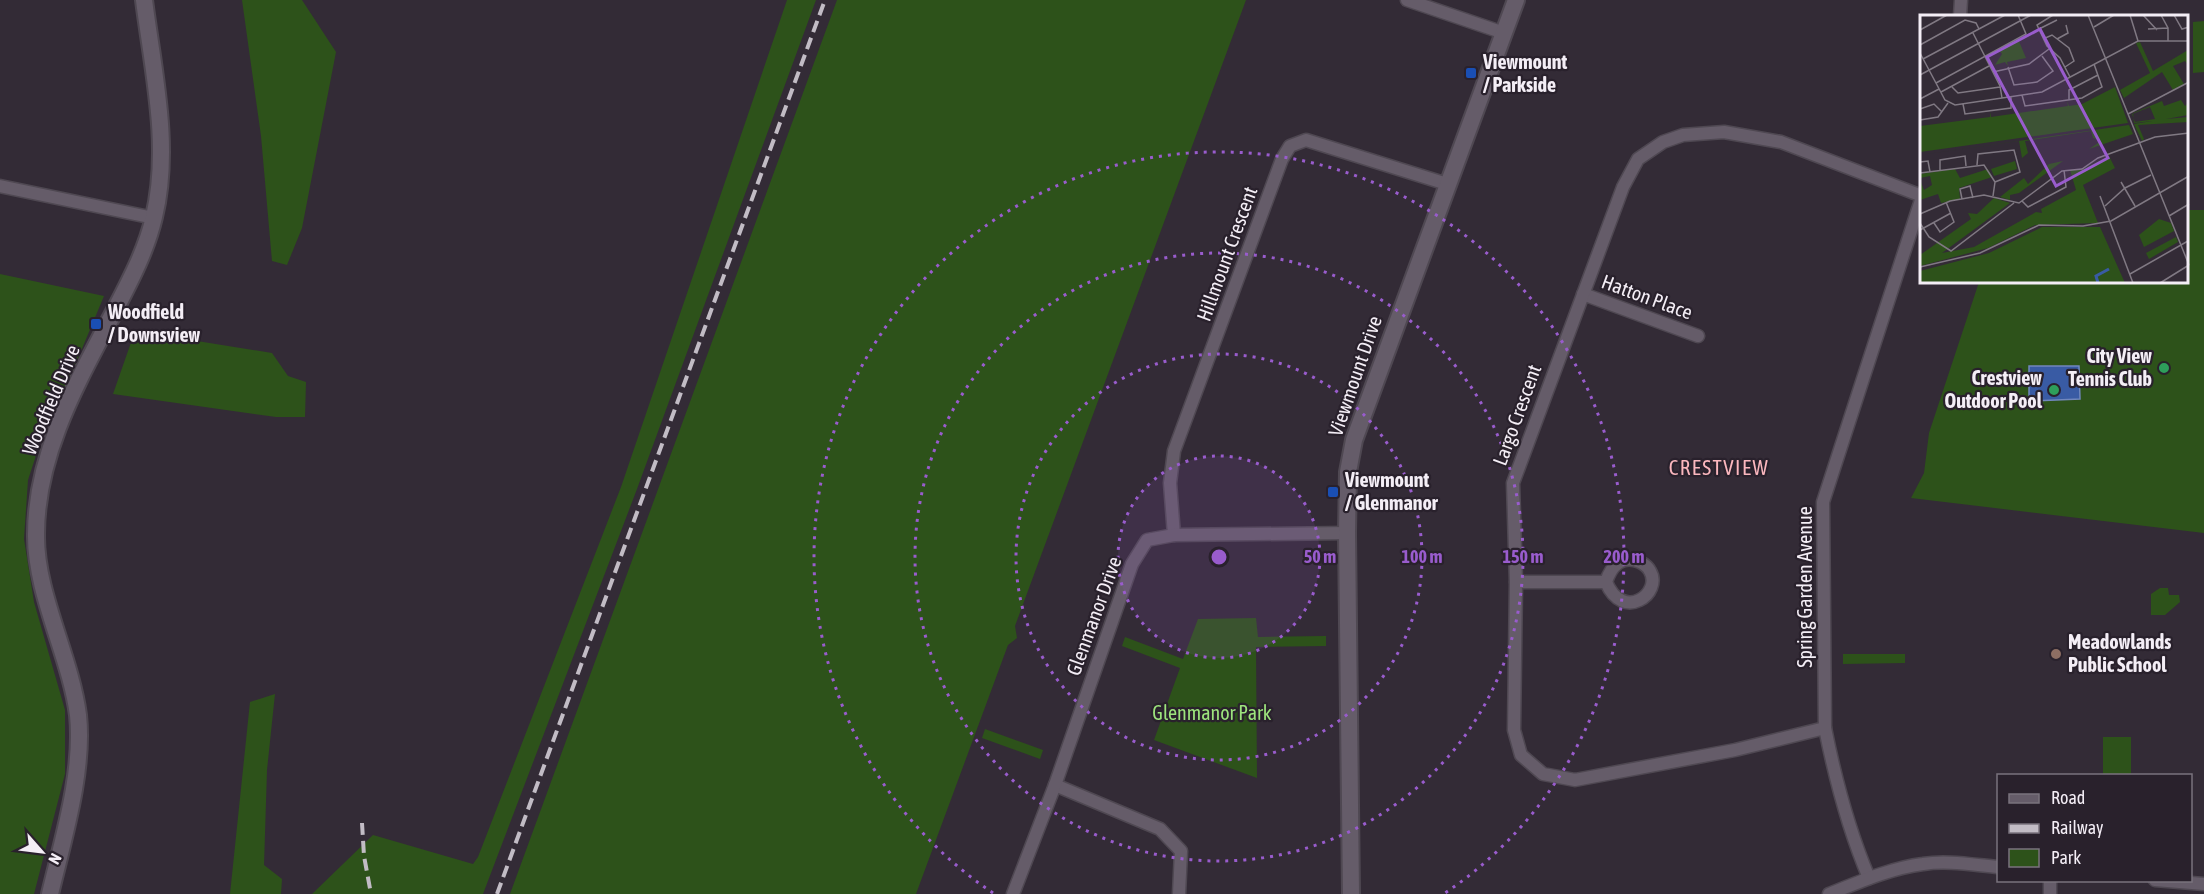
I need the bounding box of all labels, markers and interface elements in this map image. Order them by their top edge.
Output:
inset map [1920,15,2189,284]
place label: Viewmount / Parkside [1482,50,1567,96]
marker: Viewmount / Parkside [1464,66,1478,80]
street label: Hillmount Crescent [1192,183,1262,324]
street label: Hatton Place [1599,269,1696,324]
place label: Woodfield / Downsview [107,300,200,346]
street label: Viewmount Drive [1323,313,1386,439]
marker: Woodfield / Downsview [89,317,103,331]
street label: Woodfield Drive [17,341,84,458]
place label: City View Tennis Club [2068,344,2152,390]
street label: Largo Crescent [1488,361,1545,468]
marker: City View Tennis Club [2157,361,2171,375]
place label: Crestview Outdoor Pool [1944,366,2043,412]
marker: Crestview Outdoor Pool [2047,383,2061,397]
district label: CRESTVIEW [1669,455,1769,479]
place label: Viewmount / Glenmanor [1344,468,1439,514]
marker: Viewmount / Glenmanor [1326,485,1340,499]
street label: Spring Garden Avenue [1793,506,1816,668]
text: 50 m [1304,546,1336,567]
text: 100 m [1402,546,1442,567]
text: 150 m [1503,546,1543,567]
text: 200 m [1604,546,1644,567]
centre of rings [1209,547,1229,567]
street label: Glenmanor Drive [1061,553,1126,678]
place label: Meadowlands Public School [2068,630,2171,676]
marker: Meadowlands Public School [2049,647,2063,661]
park label: Glenmanor Park [1152,701,1272,724]
legend [1997,774,2192,882]
text: Road [2051,787,2085,808]
text: Railway [2051,817,2103,838]
north arrow [12,822,72,882]
text: Park [2051,847,2081,868]
text: N [45,851,65,867]

